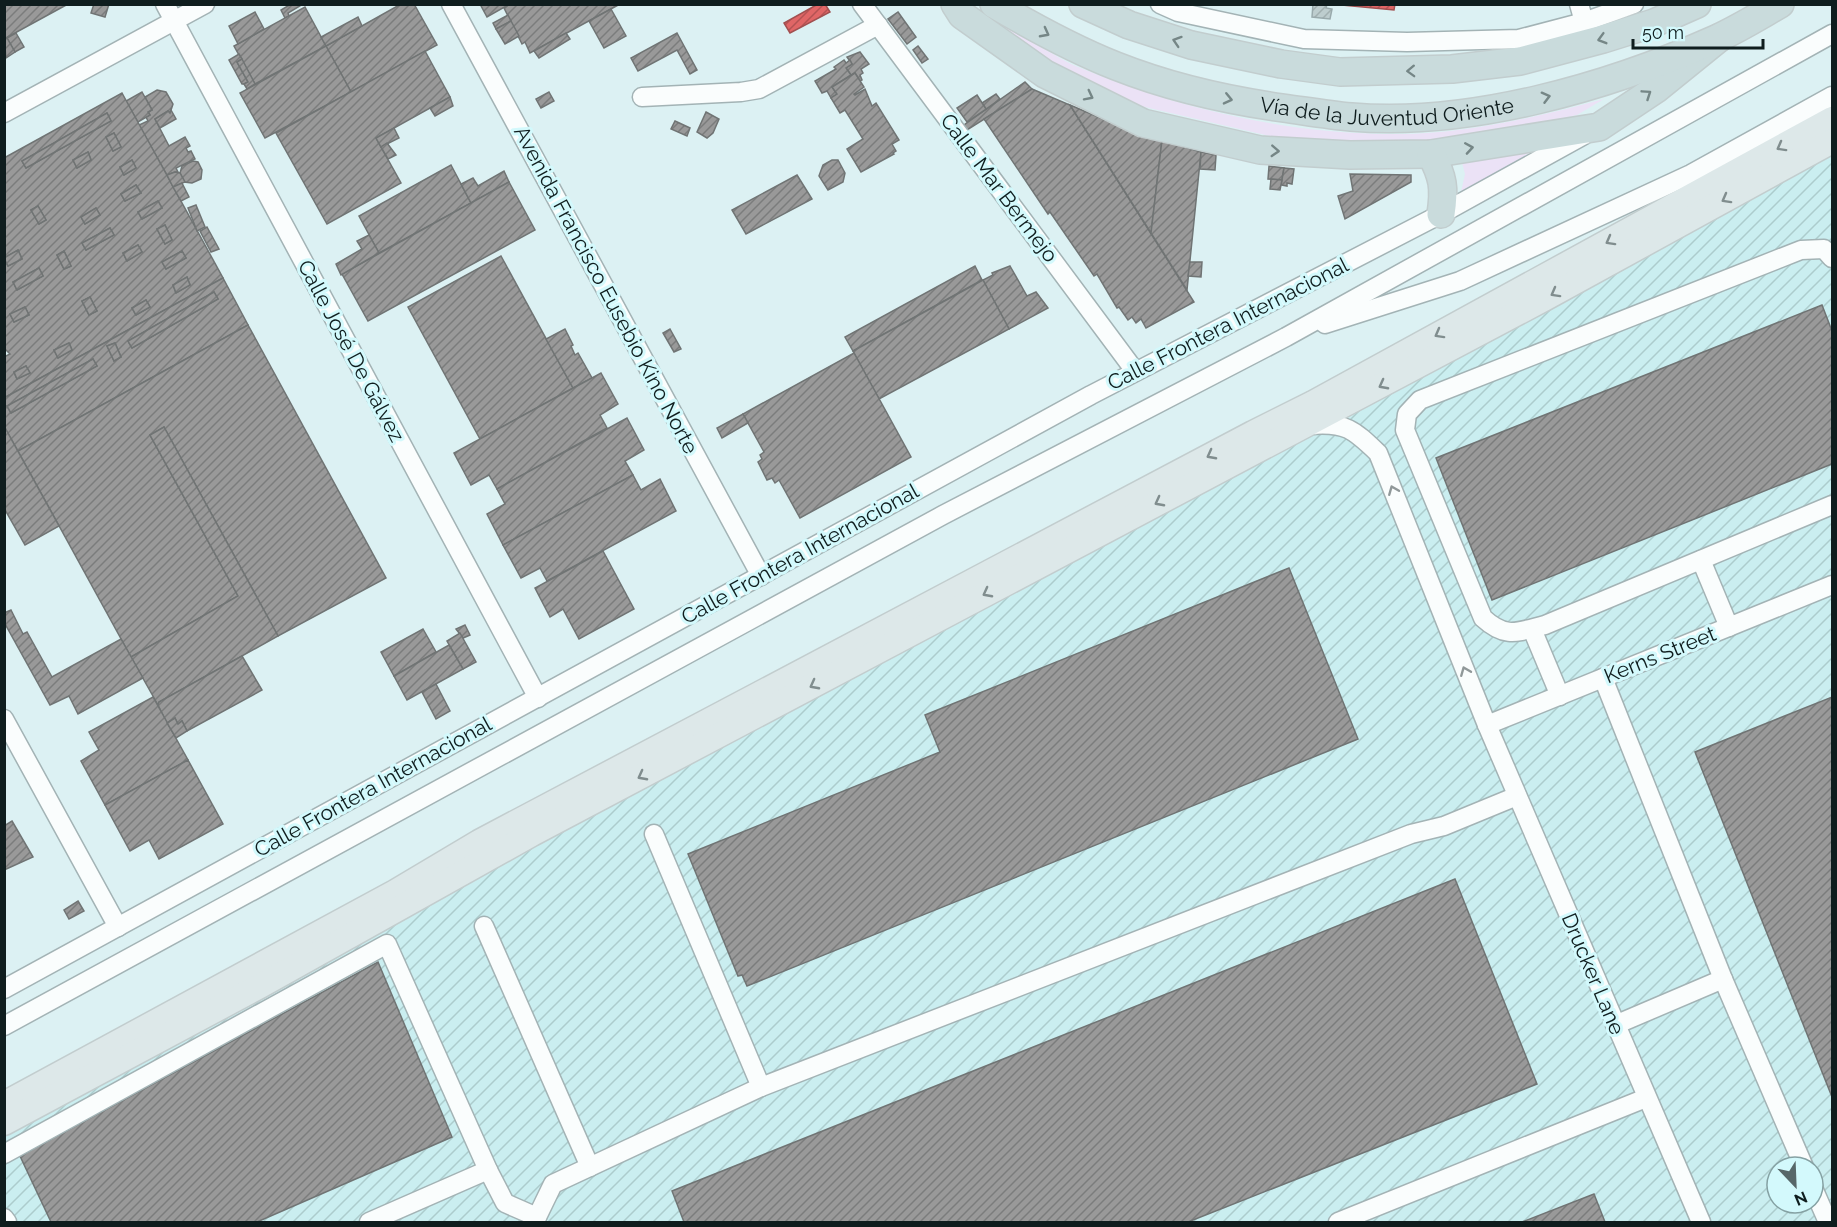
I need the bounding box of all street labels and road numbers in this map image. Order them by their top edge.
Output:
street label: Vía de la Juventud Oriente [1258,92,1516,131]
street label: Calle Mar Bermejo [935,109,1063,267]
street label: Avenida Francisco Eusebio Kino Norte [509,122,704,458]
street label: Calle Frontera Internacional [1103,252,1353,395]
street label: Calle José De Gálvez [293,256,410,446]
street label: Calle Frontera Internacional [677,478,923,629]
street label: Kerns Street [1600,621,1719,688]
street label: Calle Frontera Internacional [250,711,496,862]
street label: Drucker Lane [1557,909,1630,1038]

